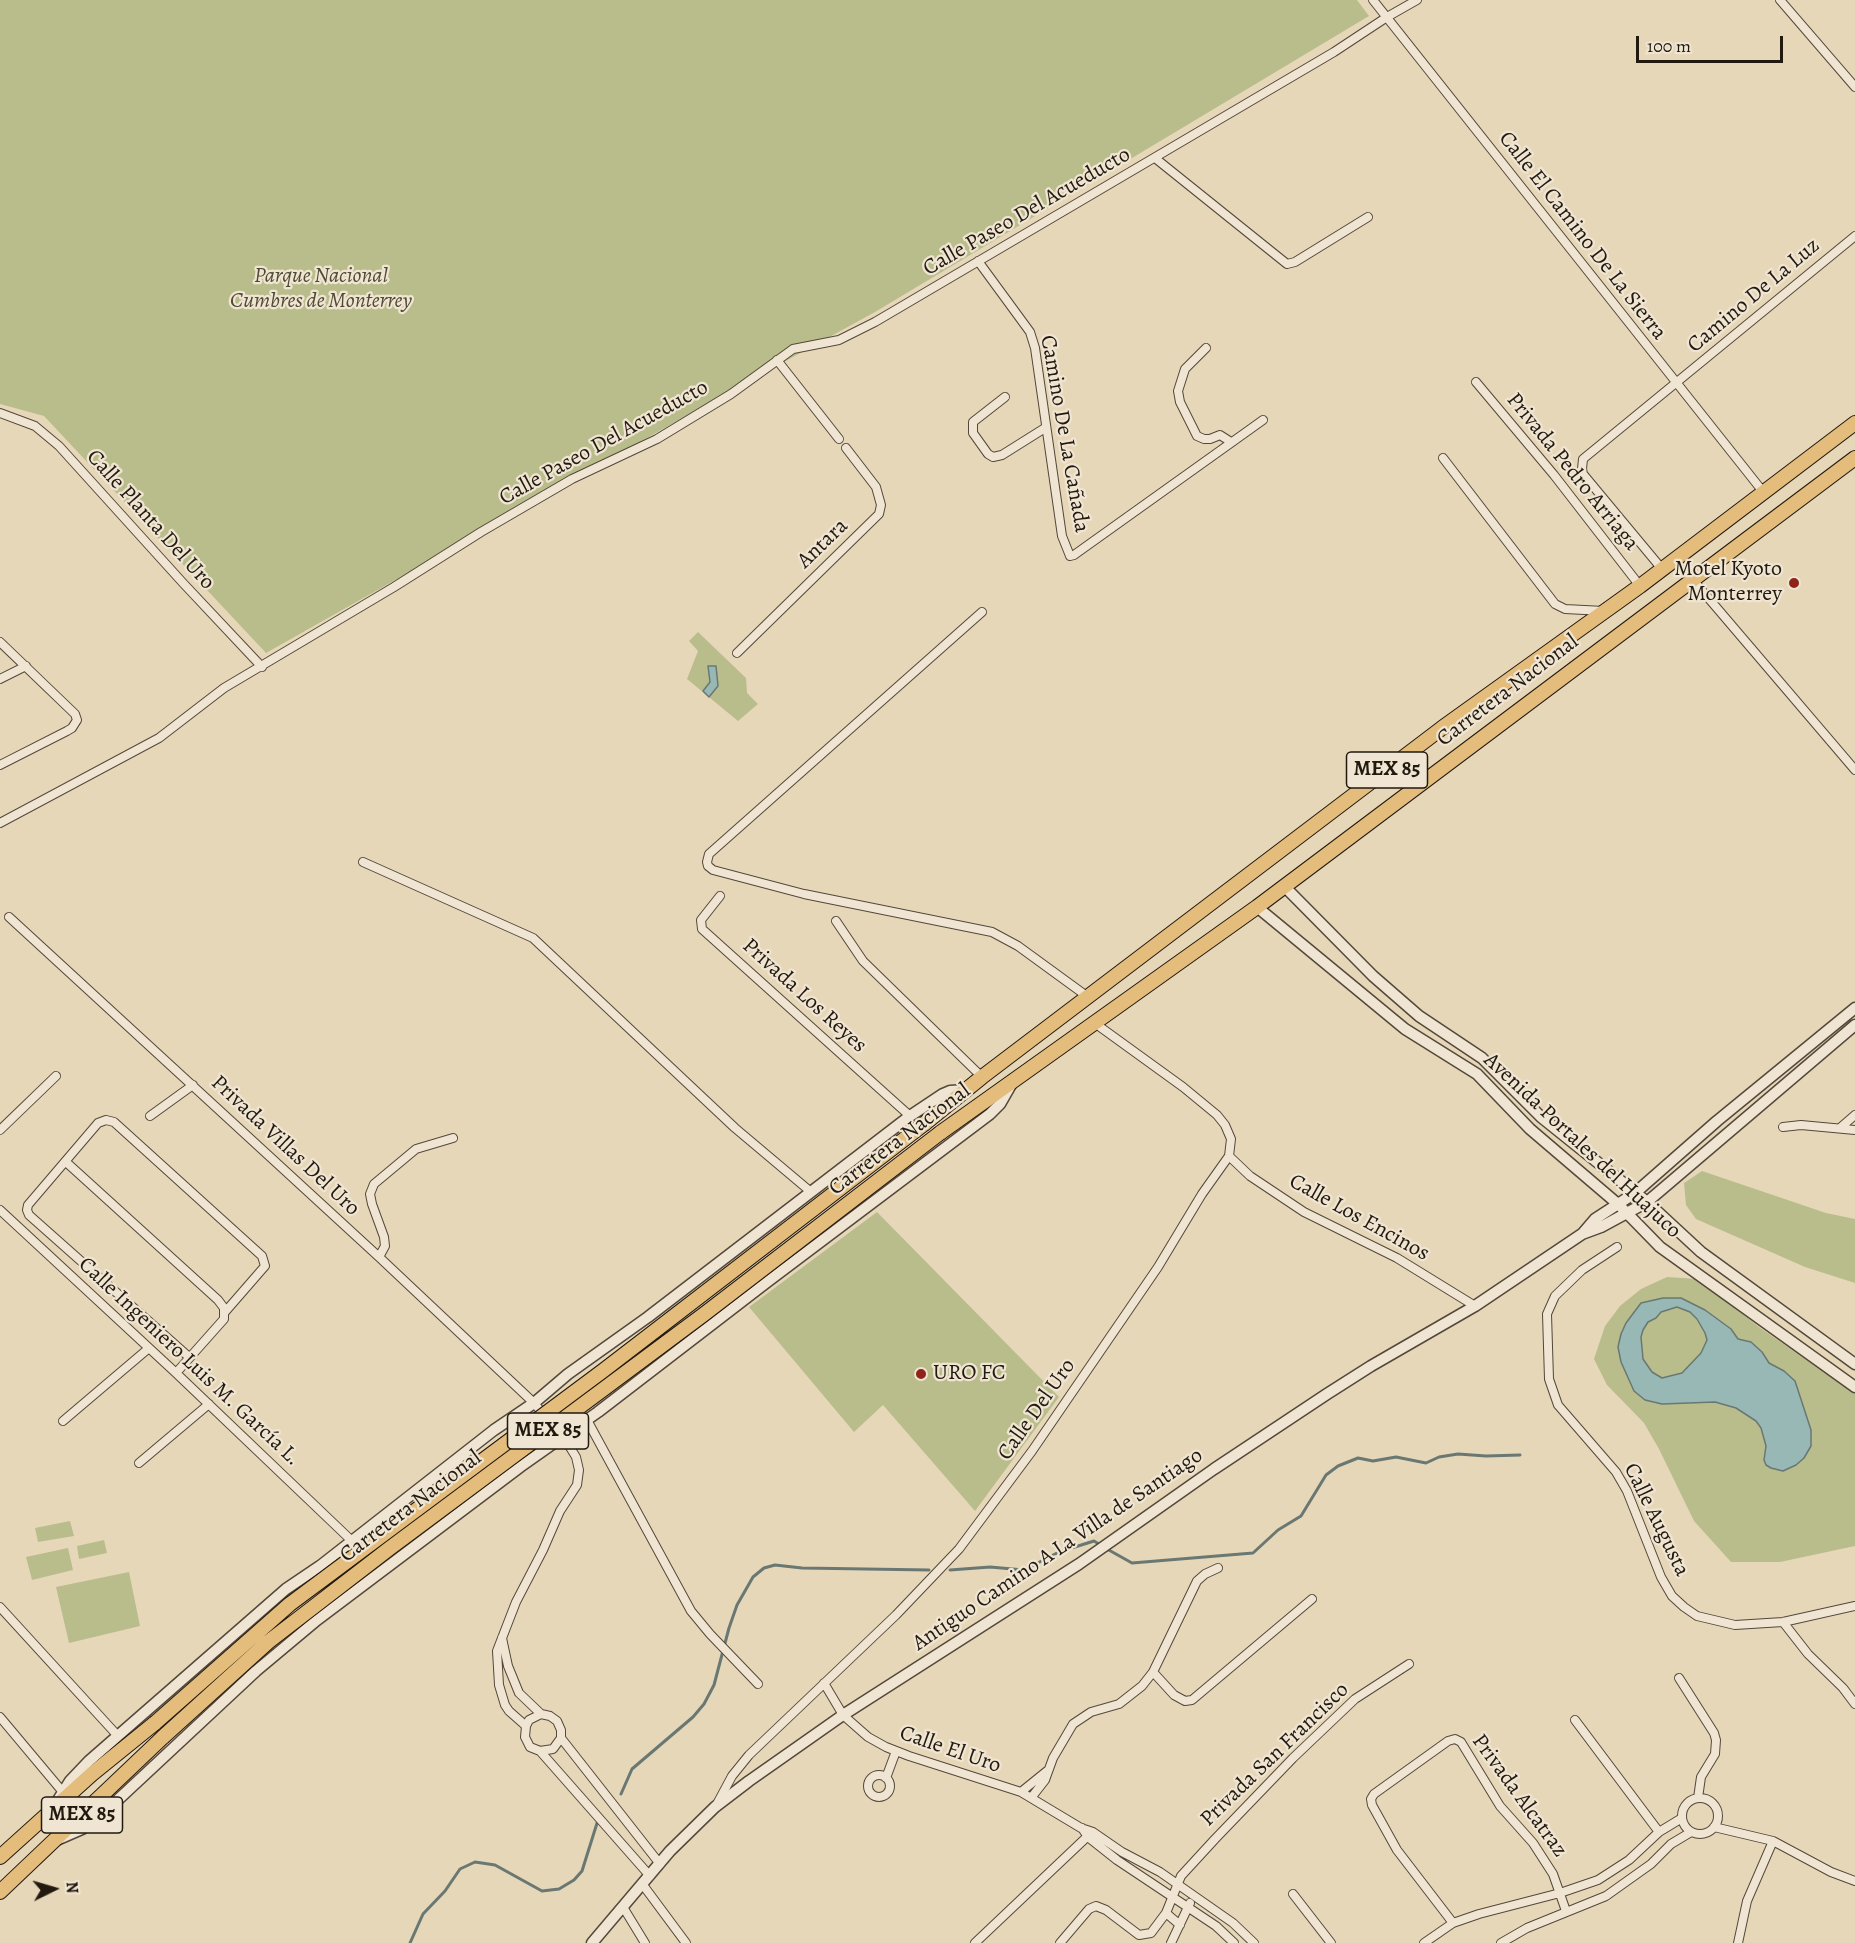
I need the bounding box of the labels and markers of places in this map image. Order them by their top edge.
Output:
place label: Motel Kyoto Monterrey [1674,557,1782,608]
marker: Motel Kyoto Monterrey [1787,576,1801,590]
place label: URO FC [933,1361,1006,1387]
marker: URO FC [914,1367,928,1381]

